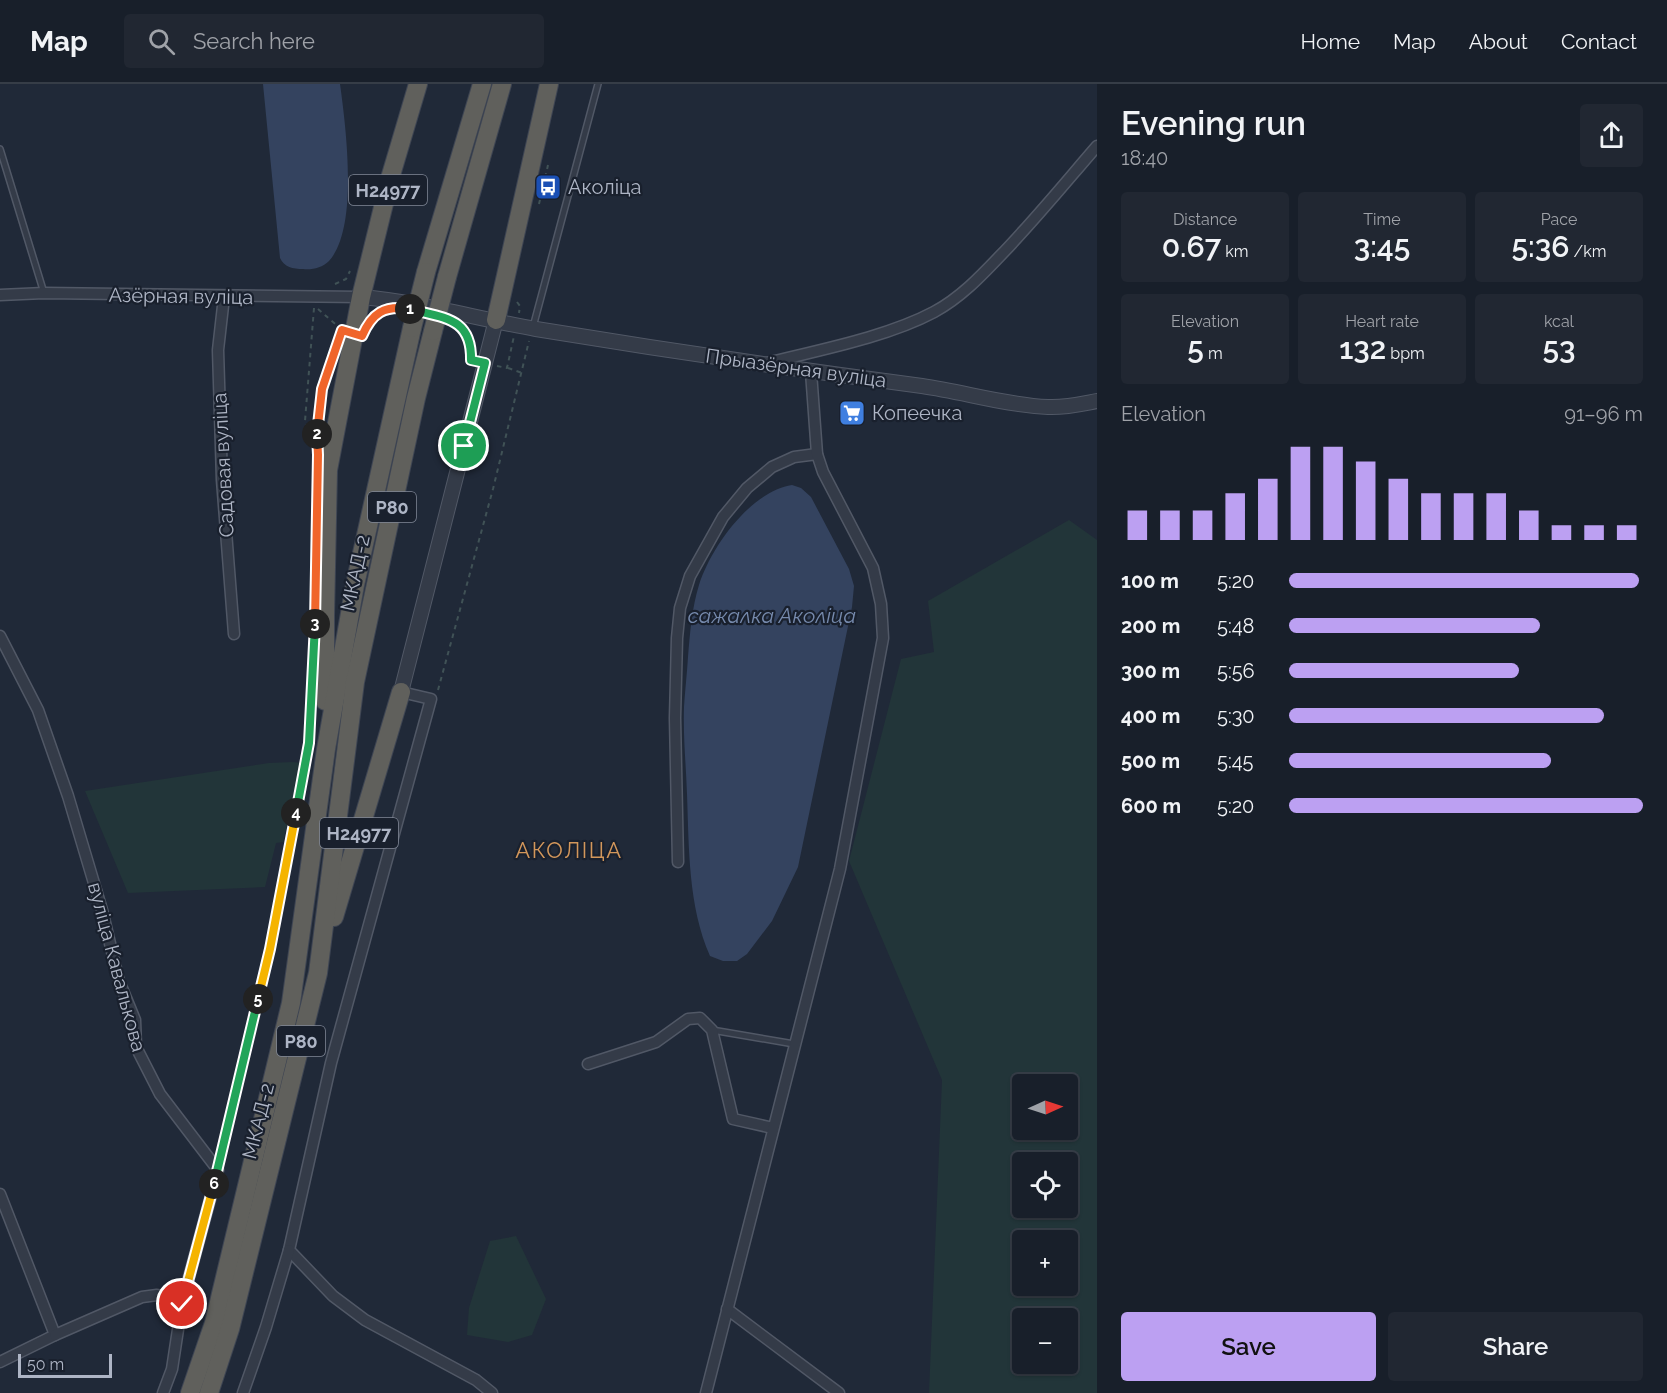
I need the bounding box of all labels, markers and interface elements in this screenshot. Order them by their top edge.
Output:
search box [124,14,544,68]
text: Map [30,25,88,58]
icon: search [145,25,178,58]
text: Search here [193,28,315,54]
text: Home [1301,29,1360,54]
text: Map [1393,29,1436,54]
text: About [1469,29,1528,54]
text: Contact [1561,29,1637,54]
text: Evening run [1121,104,1306,143]
button: share [1580,104,1643,167]
text: 18:40 [1121,146,1168,170]
bus stop icon: Аколіца [533,172,563,202]
road number: Н24977 [349,175,427,205]
place label: Аколіца [568,175,642,199]
text: Distance [1173,210,1237,229]
text: Time [1363,210,1401,229]
text: Pace [1541,210,1577,229]
text: 0.67 [1162,229,1221,264]
text: 3:45 [1354,229,1410,264]
text: 5:36 [1512,229,1569,264]
text: km [1221,242,1248,261]
text: /km [1569,242,1606,261]
street label: Азёрная вуліца [109,283,253,309]
pin: 1 [395,294,425,324]
text: 1 [406,299,414,318]
text: Elevation [1171,312,1239,331]
text: Heart rate [1345,312,1419,331]
text: kcal [1544,312,1574,331]
text: 5 [1187,331,1204,366]
text: 132 [1339,331,1386,366]
text: 53 [1543,331,1576,366]
street label: Прыазёрная вуліца [704,343,888,393]
text: m [1204,344,1223,363]
text: bpm [1386,344,1425,363]
street label: Садовая вуліца [207,392,239,538]
supermarket icon: Копеечка [837,398,867,428]
place label: Копеечка [872,401,962,425]
text: Elevation [1121,402,1206,426]
text: 91–96 m [1564,402,1643,426]
pin: 2 [302,419,332,449]
pin [438,420,489,471]
text: 2 [312,424,322,443]
icon: arrive [447,429,480,462]
road number: Р80 [368,492,416,522]
street label: МКАД-2 [335,533,375,613]
text: 100 m [1121,569,1179,593]
text: 5:20 [1217,569,1254,593]
water label: сажалка Аколіца [688,603,856,628]
pin: 3 [300,609,330,639]
text: 3 [311,614,319,633]
text: 200 m [1121,614,1180,638]
text: 5:48 [1217,614,1254,638]
text: 300 m [1121,659,1180,683]
text: 5:56 [1217,659,1255,683]
text: 400 m [1121,704,1180,728]
text: 5:30 [1217,704,1255,728]
text: 500 m [1121,749,1180,773]
text: 5:45 [1217,749,1253,773]
text: 600 m [1121,794,1181,818]
text: 5:20 [1217,794,1254,818]
pin: 4 [281,798,311,828]
text: 4 [291,803,301,822]
road number: Н24977 [320,818,398,848]
district label: АКОЛІЦА [515,837,623,863]
street label: вуліца Кавалькова [83,880,151,1054]
pin: 5 [243,984,273,1014]
text: 5 [254,989,262,1008]
road number: Р80 [277,1026,325,1056]
north arrow [1012,1074,1078,1140]
map controls [1012,1074,1078,1374]
street label: МКАД-2 [237,1080,279,1162]
button: locate [1012,1152,1078,1218]
pin: 6 [199,1169,229,1199]
text: 6 [209,1174,219,1193]
button: + [1012,1230,1078,1296]
pin [156,1278,207,1329]
icon: check [165,1287,198,1320]
button: − [1012,1308,1078,1374]
button: Save [1121,1312,1376,1381]
button: Share [1388,1312,1643,1381]
scale bar [18,1351,112,1378]
text: 50 m [27,1355,64,1374]

